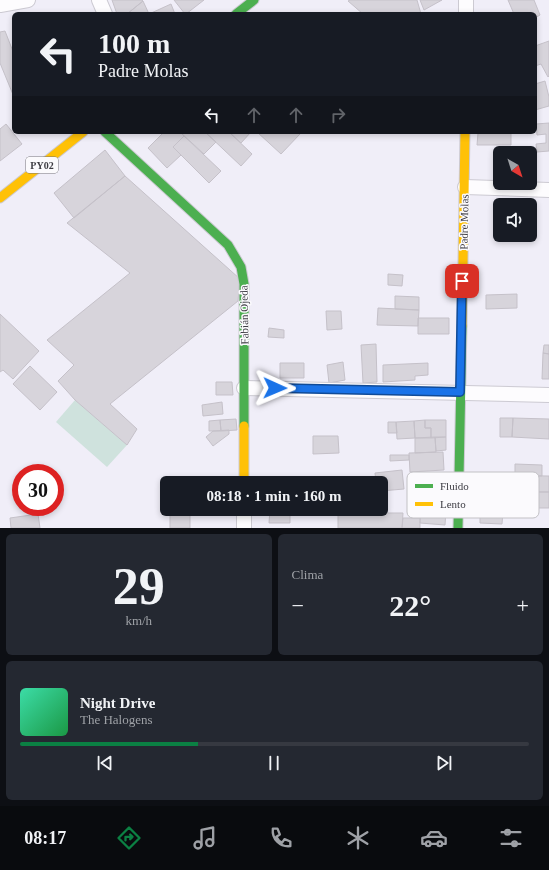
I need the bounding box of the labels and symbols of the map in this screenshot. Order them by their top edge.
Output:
north arrow [493,146,537,190]
road number: PY02 [26,157,58,173]
street label: Padre Molas [458,194,470,250]
pin [445,264,479,298]
street label: Fabián Ojeda [237,285,251,345]
position arrow [254,367,296,409]
speed limit sign: 30 [12,464,64,516]
legend [407,472,539,518]
text: Fluido [440,480,469,492]
text: Lento [440,498,466,510]

